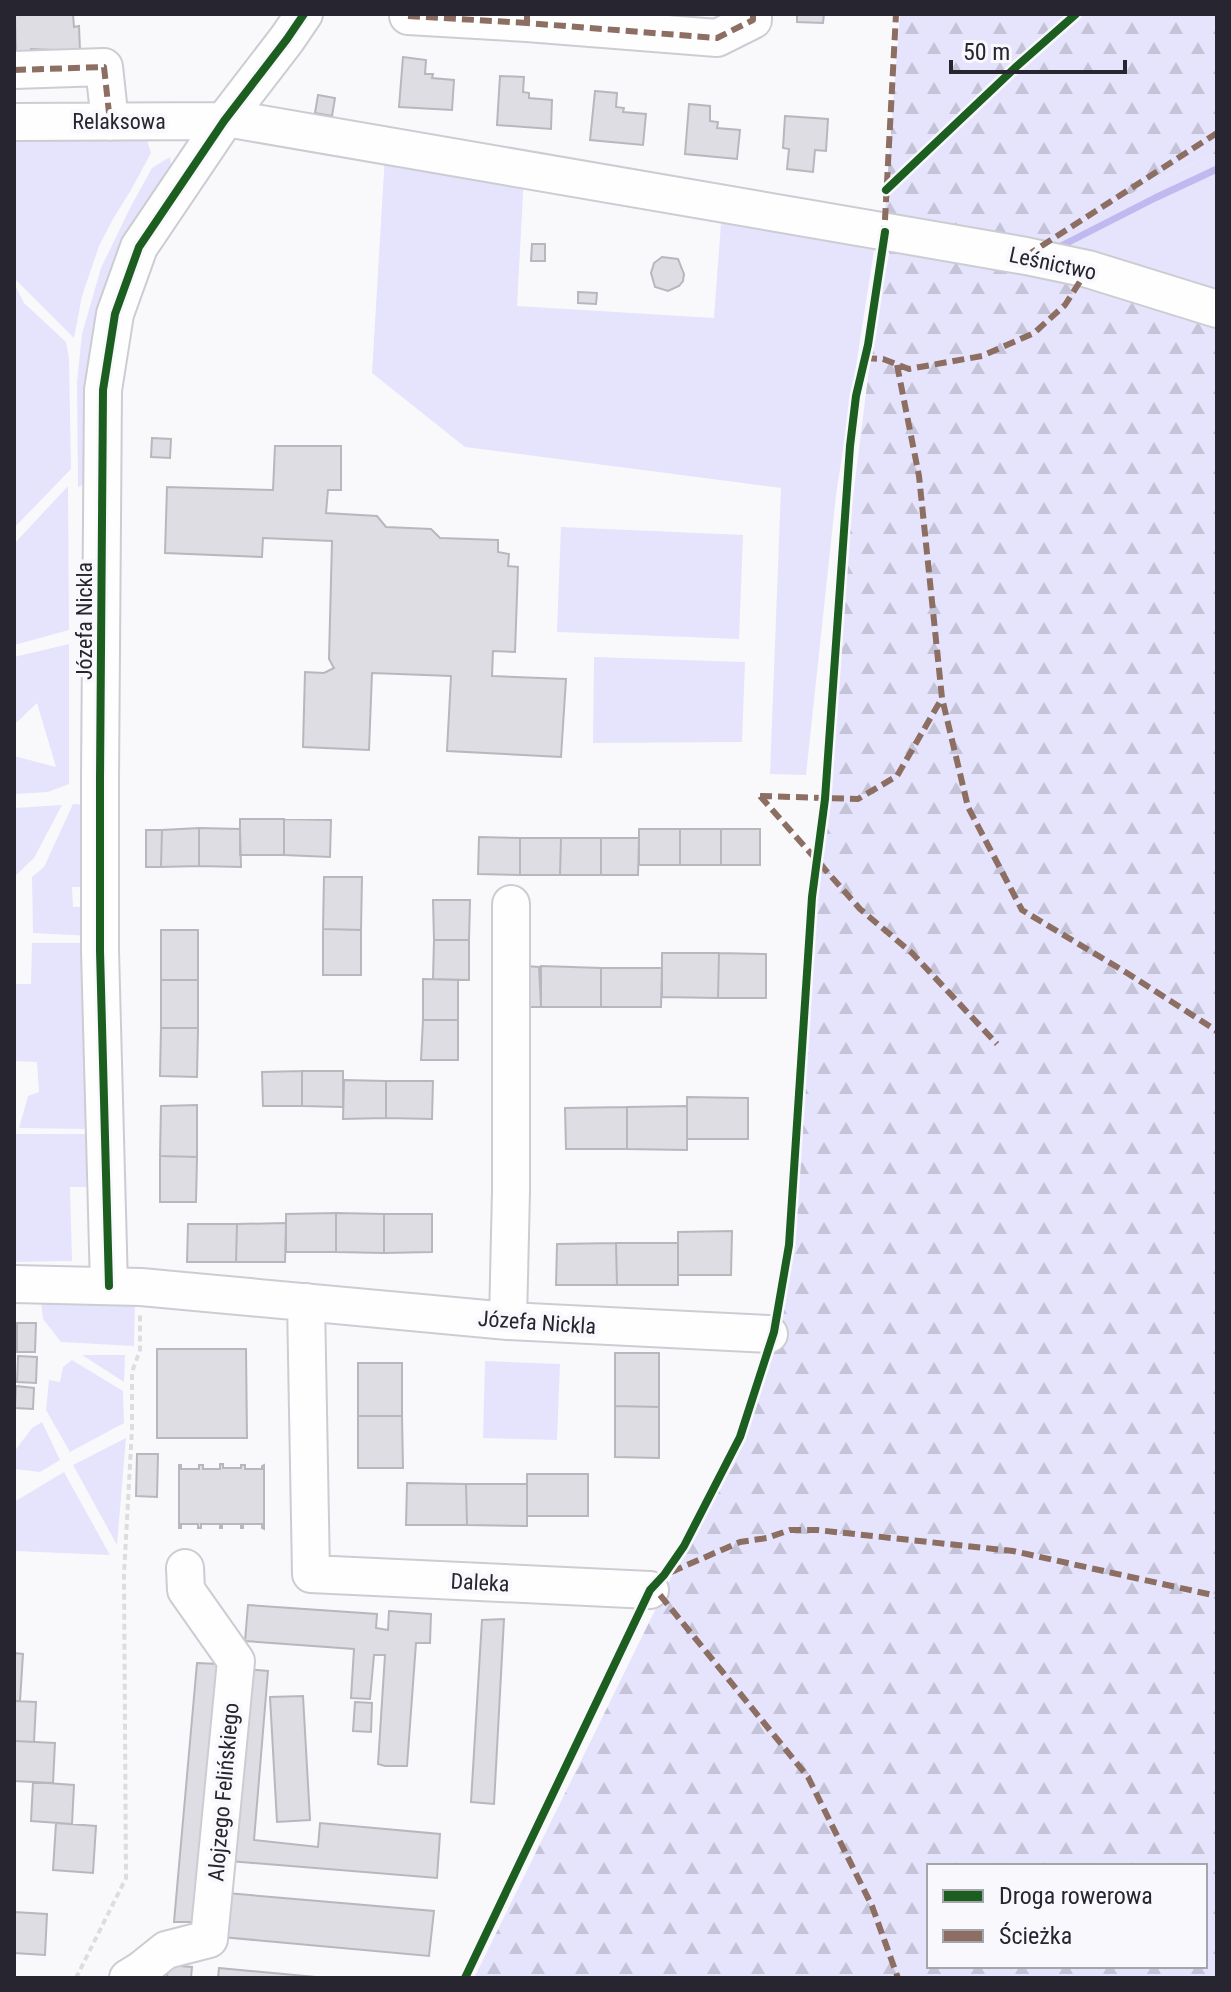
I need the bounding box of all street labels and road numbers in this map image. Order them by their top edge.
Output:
street label: Relaksowa [72,109,166,134]
street label: Leśnictwo [1007,242,1099,285]
street label: Józefa Nickla [72,562,97,680]
street label: Józefa Nickla [477,1306,597,1339]
street label: Daleka [450,1568,510,1597]
street label: Alojzego Felińskiego [203,1702,244,1882]

